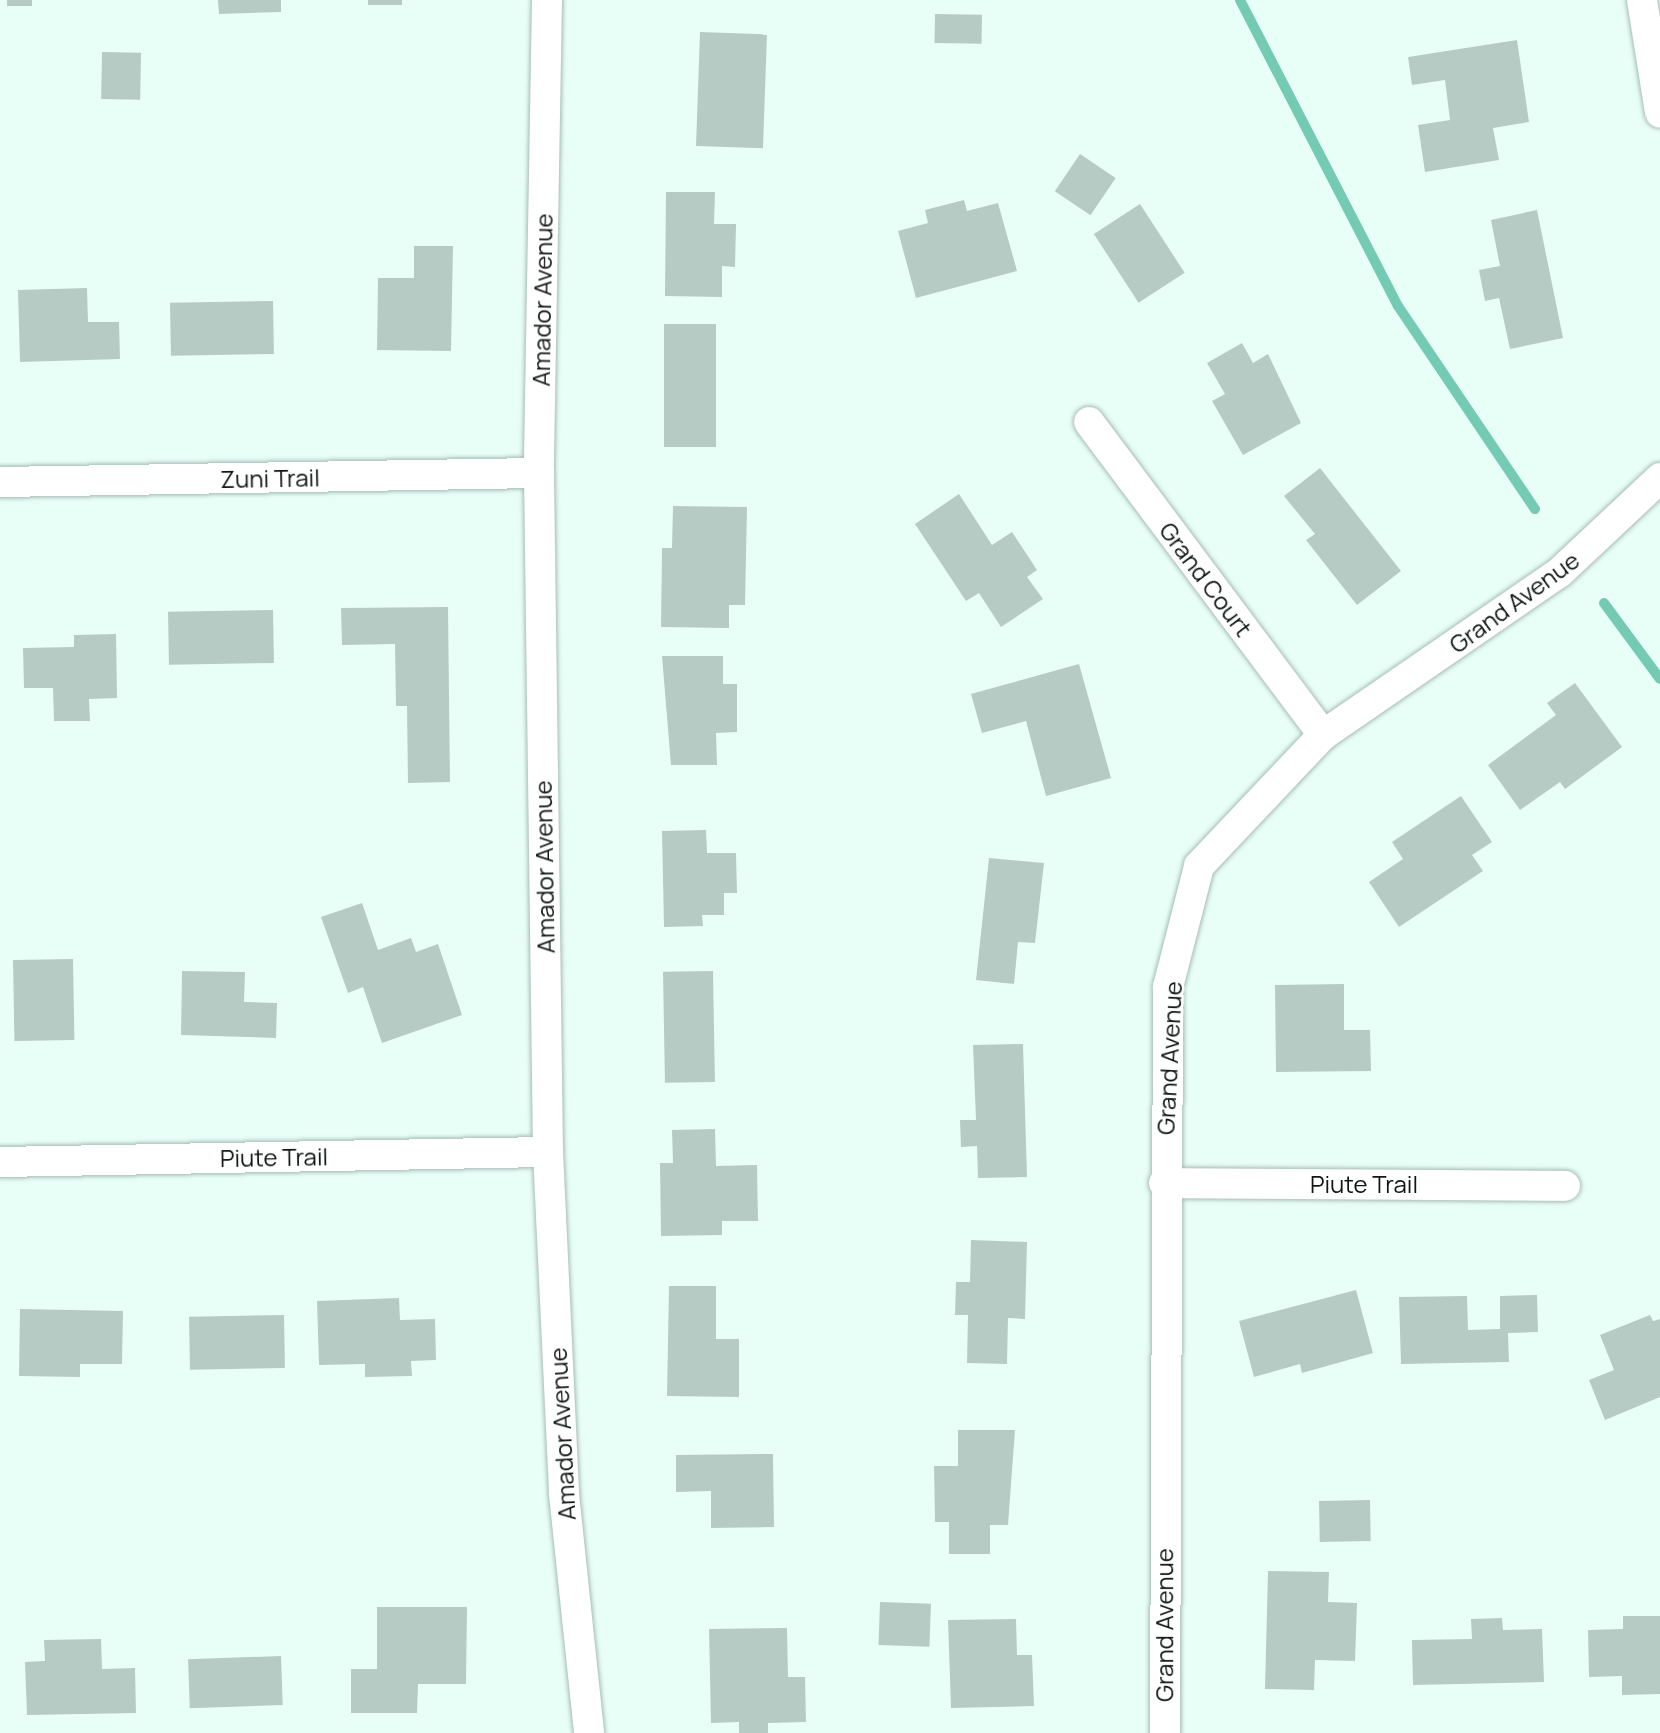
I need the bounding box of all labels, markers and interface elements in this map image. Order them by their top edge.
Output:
street label: Amador Avenue [526,213,558,387]
street label: Zuni Trail [220,463,320,493]
street label: Grand Court [1154,516,1258,642]
street label: Grand Avenue [1443,545,1585,659]
street label: Amador Avenue [528,780,560,954]
street label: Grand Avenue [1151,980,1187,1136]
street label: Piute Trail [220,1142,328,1172]
street label: Piute Trail [1310,1170,1418,1198]
street label: Amador Avenue [543,1347,581,1521]
street label: Grand Avenue [1150,1548,1178,1702]

